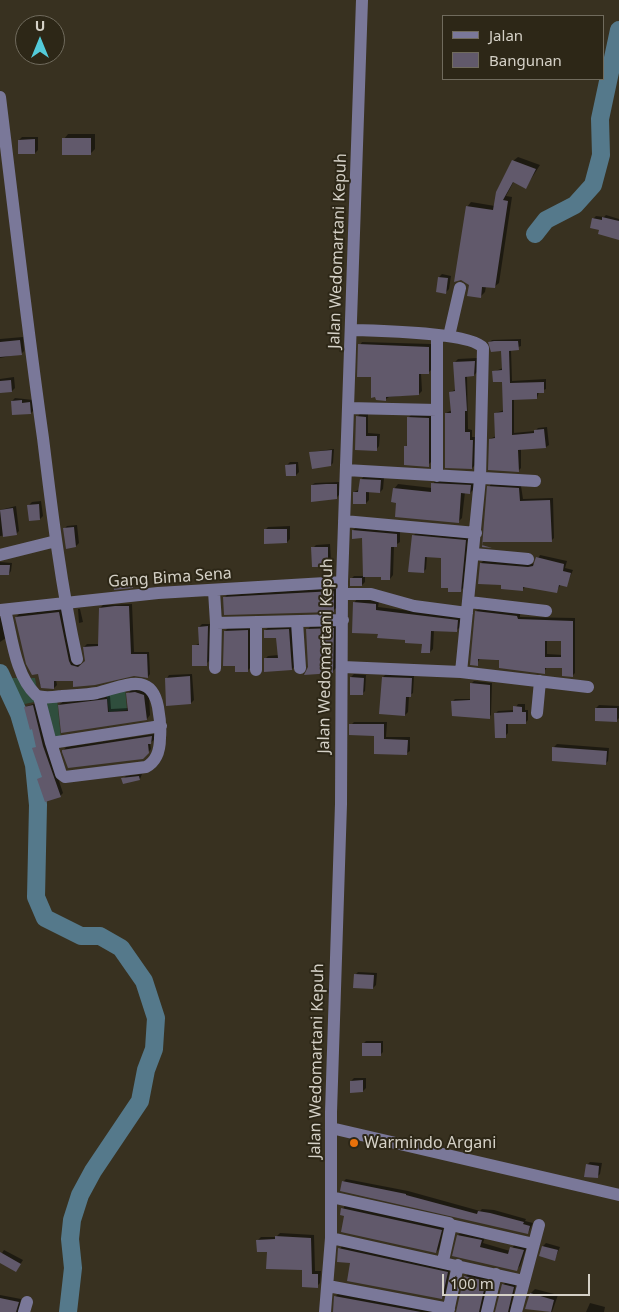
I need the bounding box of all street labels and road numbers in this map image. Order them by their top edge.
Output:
street label: Jalan Wedomartani Kepuh [325,153,351,349]
street label: Jalan Wedomartani Kepuh [315,558,337,754]
street label: Gang Bima Sena [108,564,232,592]
street label: Jalan Wedomartani Kepuh [306,963,328,1159]

